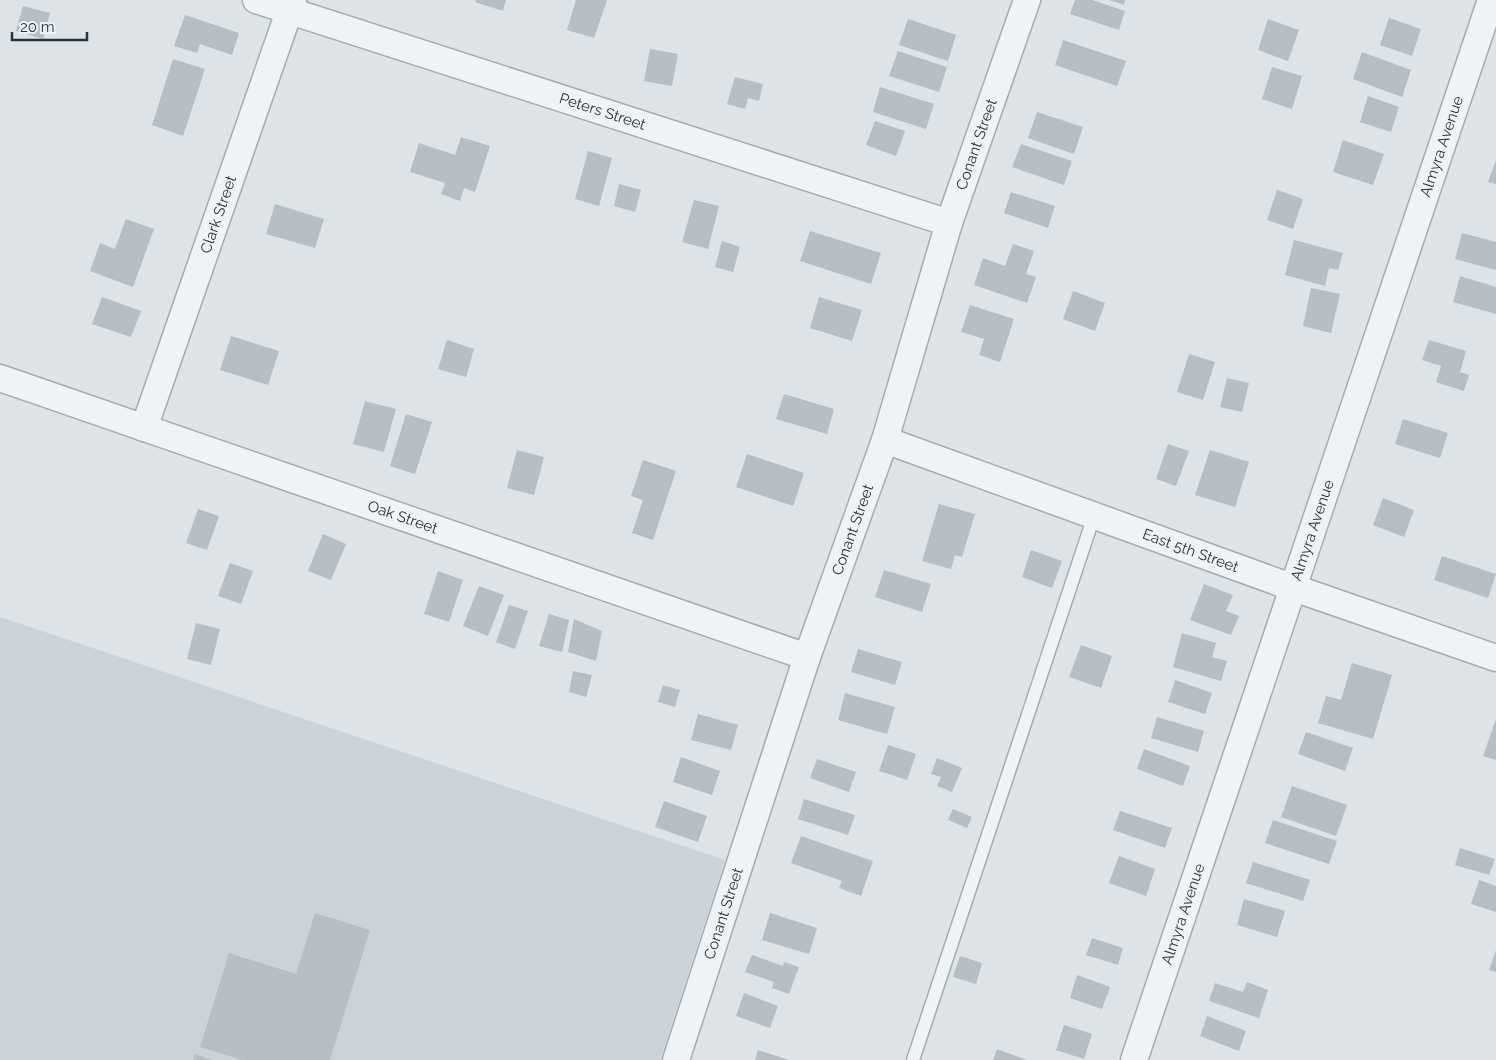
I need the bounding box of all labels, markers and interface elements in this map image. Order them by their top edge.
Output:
scale bar [12,10,88,42]
text: 20 m [20,18,55,36]
street label: Peters Street [557,89,648,134]
street label: Almyra Avenue [1416,93,1467,199]
street label: Conant Street [952,96,1001,192]
street label: Clark Street [196,173,240,256]
street label: Almyra Avenue [1287,477,1338,583]
street label: Conant Street [828,482,877,578]
street label: Oak Street [365,497,440,538]
street label: East 5th Street [1140,525,1241,576]
street label: Almyra Avenue [1158,861,1209,967]
street label: Conant Street [700,865,747,962]

